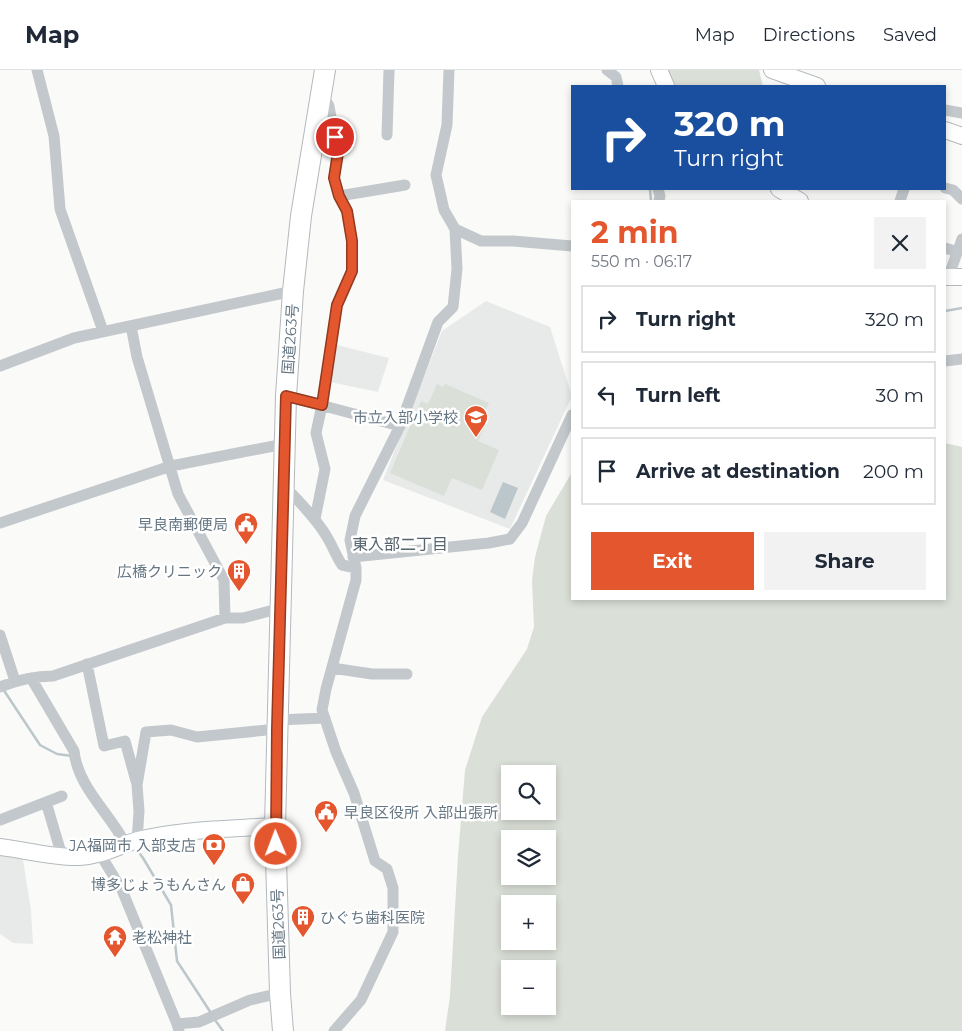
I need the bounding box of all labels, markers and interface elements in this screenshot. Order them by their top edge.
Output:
text: Map [25,20,79,49]
text: Map [695,24,735,46]
text: Directions [763,24,855,46]
text: Saved [883,24,937,46]
text: 320 m [674,102,786,145]
icon: right [591,105,656,170]
pin [314,116,356,158]
icon: arrive [321,123,349,151]
text: Turn right [674,145,784,172]
text: 2 min [591,214,678,251]
button: close [874,217,926,269]
text: 550 m · 06:17 [591,252,692,271]
street label: 国道263号 [278,303,302,375]
icon: right [593,305,621,333]
text: Turn right [636,308,736,331]
text: 320 m [865,308,924,331]
icon: left [593,381,621,409]
text: Turn left [636,384,721,407]
text: 30 m [876,384,924,407]
school or university icon: 市立入部小学校 [463,404,489,438]
place label: 市立入部小学校 [353,408,458,427]
icon: arrive [593,457,621,485]
text: Arrive at destination [636,460,840,483]
text: 200 m [863,460,924,483]
public building icon: 早良南郵便局 [233,511,259,545]
place label: 早良南郵便局 [138,515,228,534]
button: Exit [591,532,754,590]
button: Share [764,532,926,590]
district label: 東入部二丁目 [352,535,448,554]
building icon: 広橋クリニック [226,558,252,592]
place label: 広橋クリニック [117,562,222,581]
map controls [501,765,556,1015]
button: search [501,765,556,820]
public building icon: 早良区役所 入部出張所 [313,799,339,833]
place label: 早良区役所 入部出張所 [344,803,498,822]
position arrow [249,817,301,869]
button: layers [501,830,556,885]
bank icon: JA福岡市 入部支店 [201,832,227,866]
place label: JA福岡市 入部支店 [68,836,196,855]
shop icon: 博多じょうもんさん [230,871,256,905]
place label: 博多じょうもんさん [91,875,226,894]
street label: 国道263号 [267,888,289,960]
button: + [501,895,556,950]
building icon: ひぐち歯科医院 [290,904,316,938]
place label: ひぐち歯科医院 [320,908,425,927]
temple icon: 老松神社 [102,924,128,958]
place label: 老松神社 [132,928,192,947]
button: − [501,960,556,1015]

